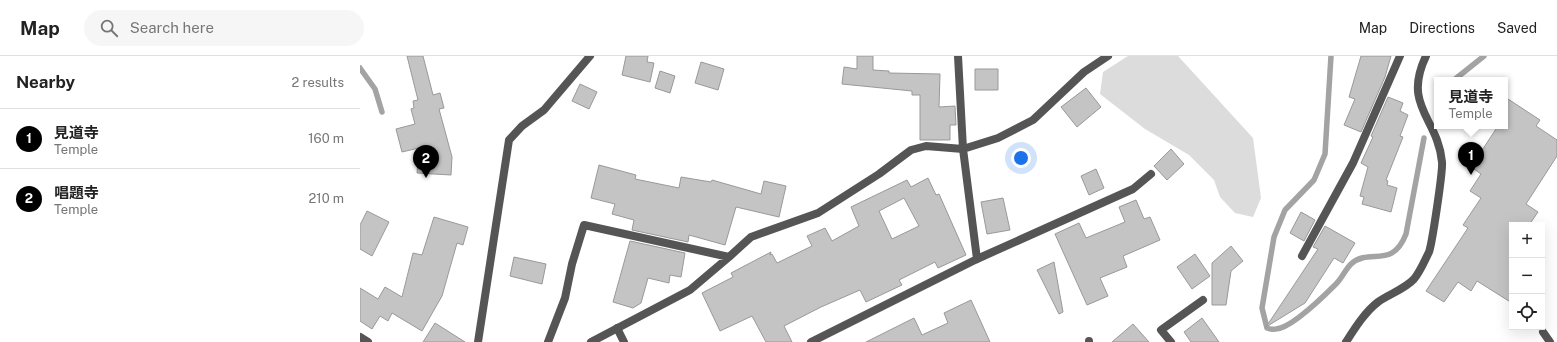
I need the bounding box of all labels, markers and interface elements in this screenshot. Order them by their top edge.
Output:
search box [84,10,364,46]
text: Map [20,17,60,39]
icon: search [98,17,120,39]
text: Search here [130,19,214,36]
text: Map [1359,20,1387,36]
text: Directions [1409,20,1475,36]
text: Saved [1497,20,1537,36]
text: Nearby [16,72,75,92]
text: 2 results [292,75,344,90]
popup [1434,77,1508,129]
text: 見道寺 [1448,88,1494,105]
text: Temple [1448,106,1493,121]
text: 見道寺 [54,124,99,141]
text: 1 [26,131,32,146]
text: 160 m [308,131,344,146]
text: Temple [54,142,98,157]
pin: 1 [1458,142,1484,175]
pin: 2 [413,145,439,178]
your location [1011,148,1031,168]
text: 唱題寺 [54,184,99,201]
text: 2 [25,191,33,206]
text: 210 m [309,191,344,206]
text: Temple [54,202,98,217]
map controls [1509,222,1545,330]
button: + [1509,222,1545,258]
button: − [1509,258,1545,294]
button: locate [1509,294,1545,330]

